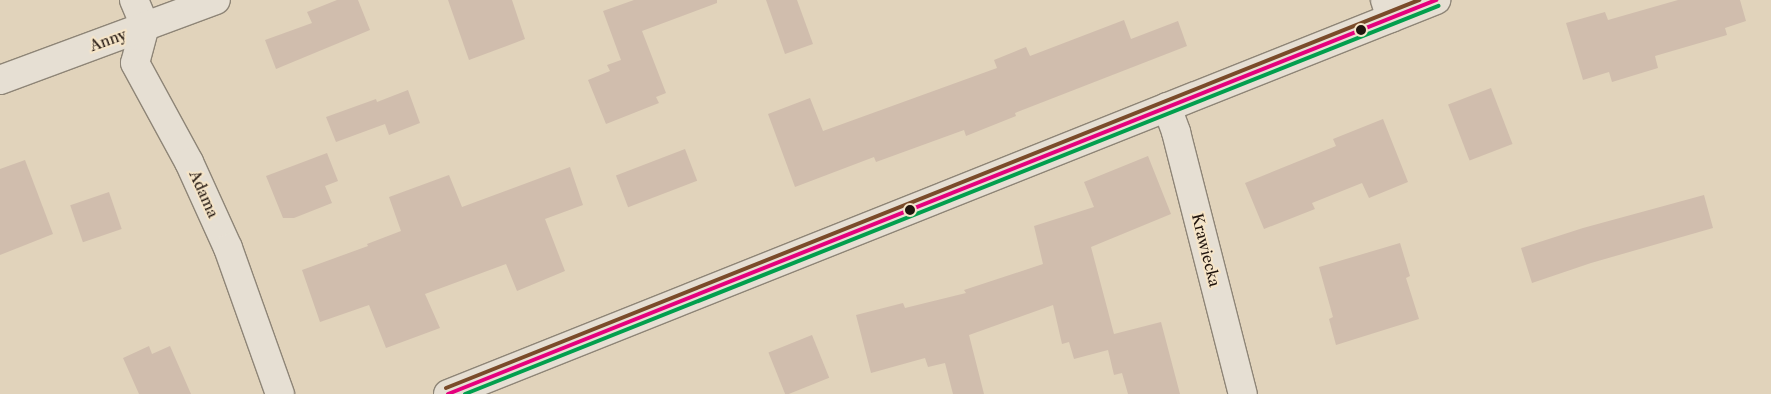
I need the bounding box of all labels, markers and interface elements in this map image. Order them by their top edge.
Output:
street label: Anny [87,25,129,55]
unlabelled marker [1356,25,1366,35]
street label: Adama [186,168,222,220]
unlabelled marker [905,205,915,215]
street label: Krawiecka [1188,211,1224,289]

